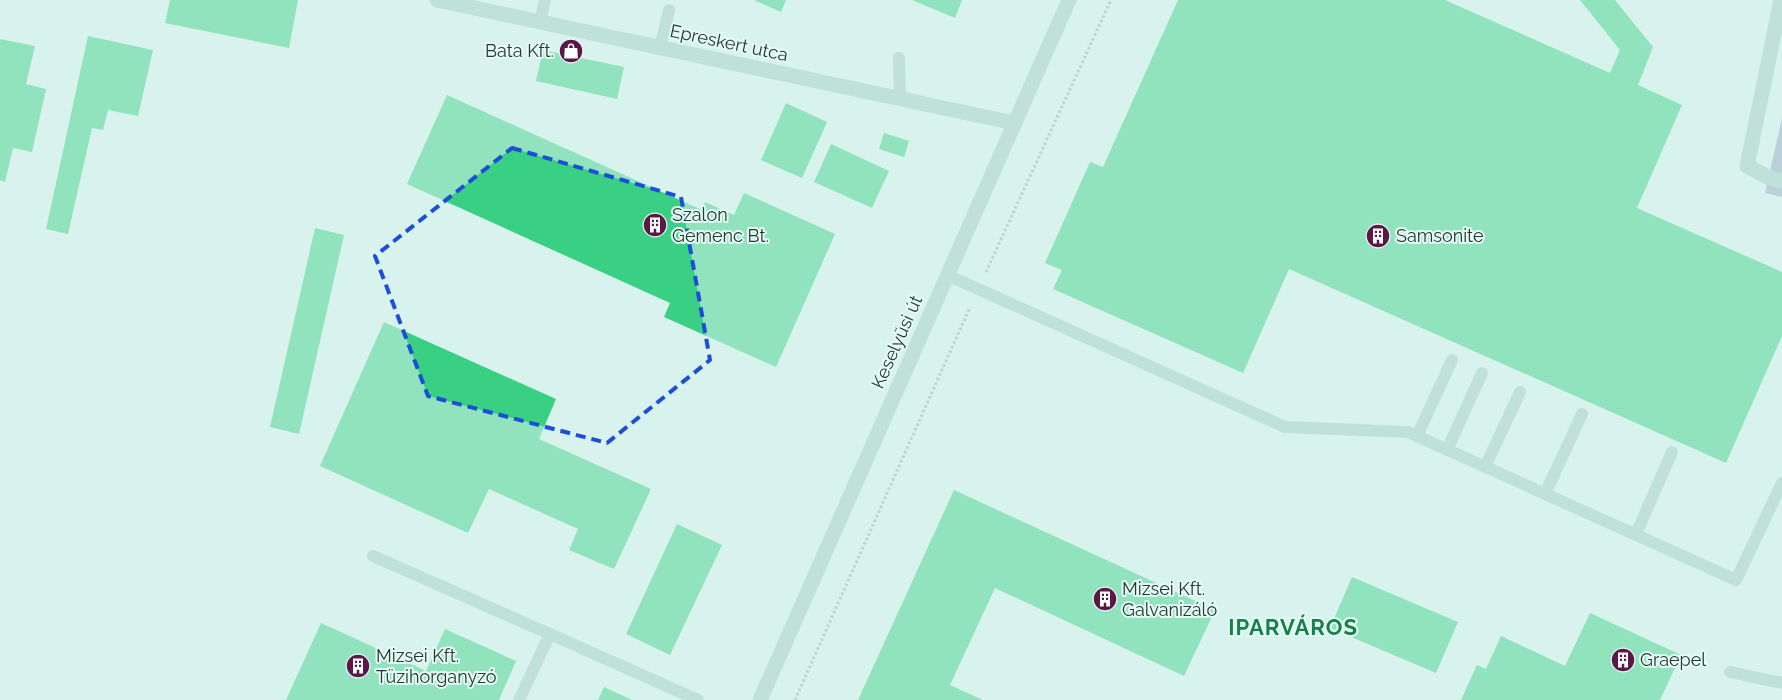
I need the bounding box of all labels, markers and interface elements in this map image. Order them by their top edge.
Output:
street label: Epreskert utca [668,20,790,65]
shop icon: Bata Kft. [558,38,584,64]
place label: Bata Kft. [485,40,554,61]
place label: Szalon Gemenc Bt. [672,204,769,246]
building icon: Szalon Gemenc Bt. [642,212,668,238]
building icon: Samsonite [1365,223,1391,249]
place label: Samsonite [1396,225,1484,246]
street label: Keselyűsi út [867,292,926,392]
place label: Mizsei Kft. Galvanizáló [1122,578,1217,620]
building icon: Mizsei Kft. Galvanizáló [1092,586,1118,612]
district label: IPARVÁROS [1228,614,1358,640]
place label: Mizsei Kft. Tüzihorganyzó [376,645,497,687]
building icon: Graepel [1610,647,1636,673]
place label: Graepel [1640,649,1706,670]
building icon: Mizsei Kft. Tüzihorganyzó [345,653,371,679]

